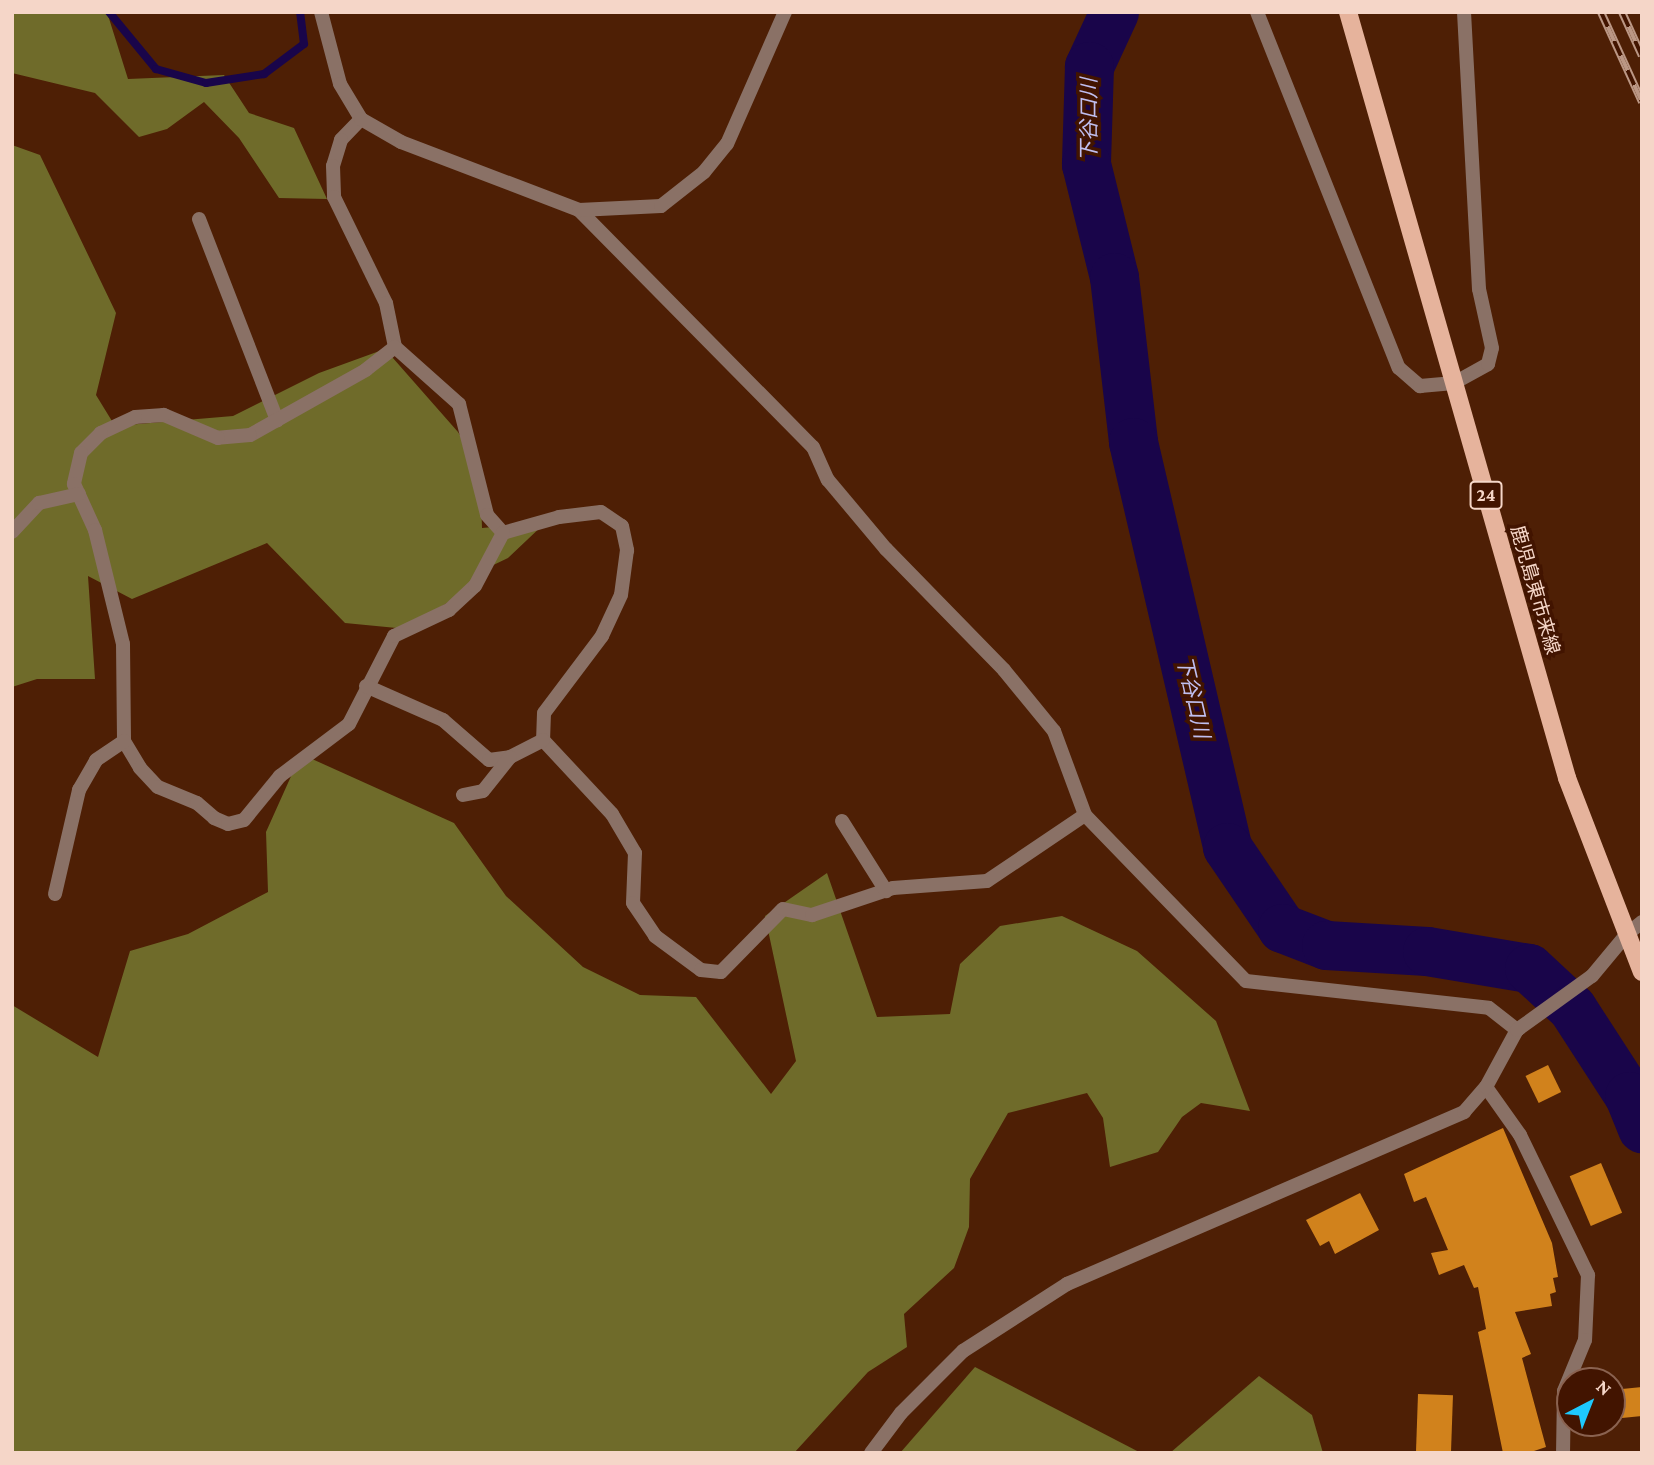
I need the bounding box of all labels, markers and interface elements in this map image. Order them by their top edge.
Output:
water label: 下谷口川 [1076,78,1102,162]
road number: 24 [1468,480,1504,509]
street label: 鹿児島東市来線 [1506,523,1564,657]
water label: 下谷口川 [1171,653,1215,741]
north arrow [1556,1367,1626,1437]
text: N [1592,1375,1616,1400]

